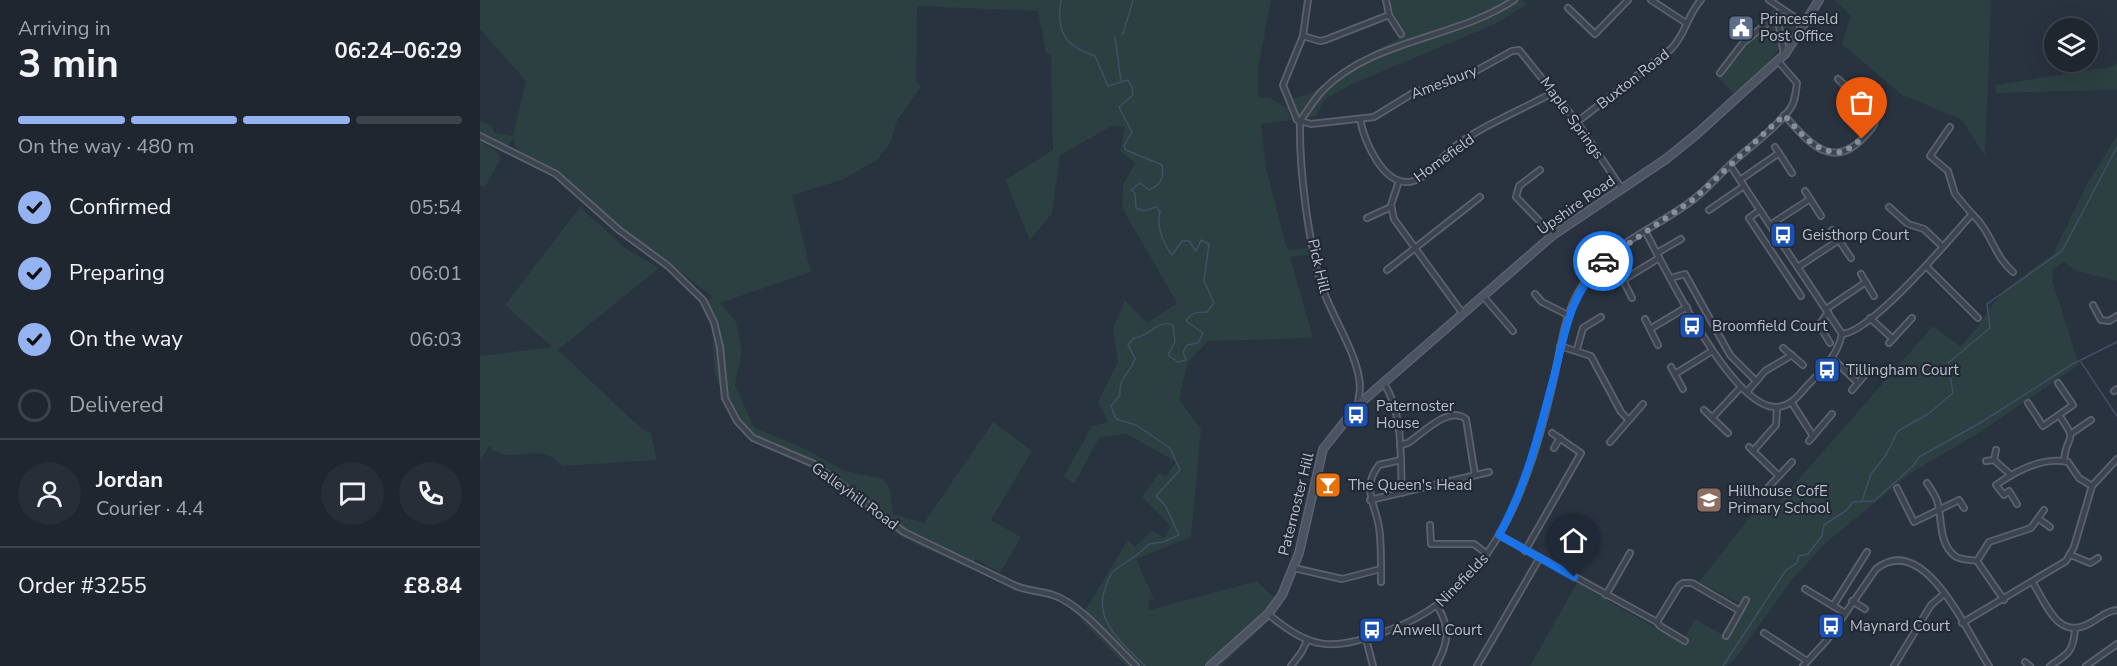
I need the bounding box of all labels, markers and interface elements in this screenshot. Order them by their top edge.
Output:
place label: Princesfield Post Office [1760,9,1838,46]
public building icon: Princesfield Post Office [1726,13,1756,43]
text: Arriving in [18,15,111,42]
map controls [2044,18,2098,72]
button: layers [2044,18,2098,72]
text: 06:24–06:29 [334,36,462,66]
text: 3 min [18,38,119,91]
street label: Buxton Road [1592,44,1674,114]
street label: Amesbury [1408,60,1480,104]
street label: Maple Springs [1535,73,1609,163]
pin [1836,77,1887,139]
icon: bag [1845,86,1878,119]
street label: Homefield [1410,129,1478,187]
text: On the way · 480 m [18,133,194,160]
street label: Upshire Road [1533,171,1619,239]
icon: check [18,191,51,224]
text: Confirmed [69,192,171,222]
text: 05:54 [409,194,462,221]
bus stop icon: Geisthorp Court [1768,220,1798,250]
place label: Geisthorp Court [1802,225,1910,245]
courier [1573,231,1633,291]
street label: Pick Hill [1303,237,1335,296]
icon: car [1587,245,1620,278]
icon: check [18,257,51,290]
text: Preparing [69,258,165,288]
text: 06:01 [409,260,462,287]
bus stop icon: Broomfield Court [1677,311,1707,341]
place label: Broomfield Court [1712,316,1828,336]
icon: check [18,323,51,356]
text: On the way [69,324,183,354]
text: 06:03 [409,326,462,353]
bus stop icon: Tillingham Court [1812,355,1842,385]
place label: Tillingham Court [1846,360,1959,380]
text: Delivered [69,390,164,420]
place label: Paternoster House [1376,396,1455,433]
bus stop icon: Paternoster House [1341,400,1371,430]
street label: Paternoster Hill [1274,450,1319,558]
street label: Galleyhill Road [808,458,902,534]
button: person [18,462,81,525]
button: chat [321,462,384,525]
button: phone [399,462,462,525]
text: Jordan [96,465,163,495]
bar icon: The Queen's Head [1313,470,1343,500]
place label: The Queen's Head [1348,475,1472,495]
place label: Hillhouse CofE Primary School [1728,481,1831,518]
school or university icon: Hillhouse CofE Primary School [1694,485,1724,515]
text: Courier · 4.4 [96,495,204,522]
pin [1548,515,1599,577]
icon: home [1557,524,1590,557]
street label: Ninefields [1431,549,1493,611]
text: Order #3255 [18,571,147,601]
text: £8.84 [404,571,462,601]
bus stop icon: Maynard Court [1816,611,1846,641]
bus stop icon: Anwell Court [1357,615,1387,645]
place label: Maynard Court [1850,616,1951,636]
place label: Anwell Court [1392,620,1483,640]

